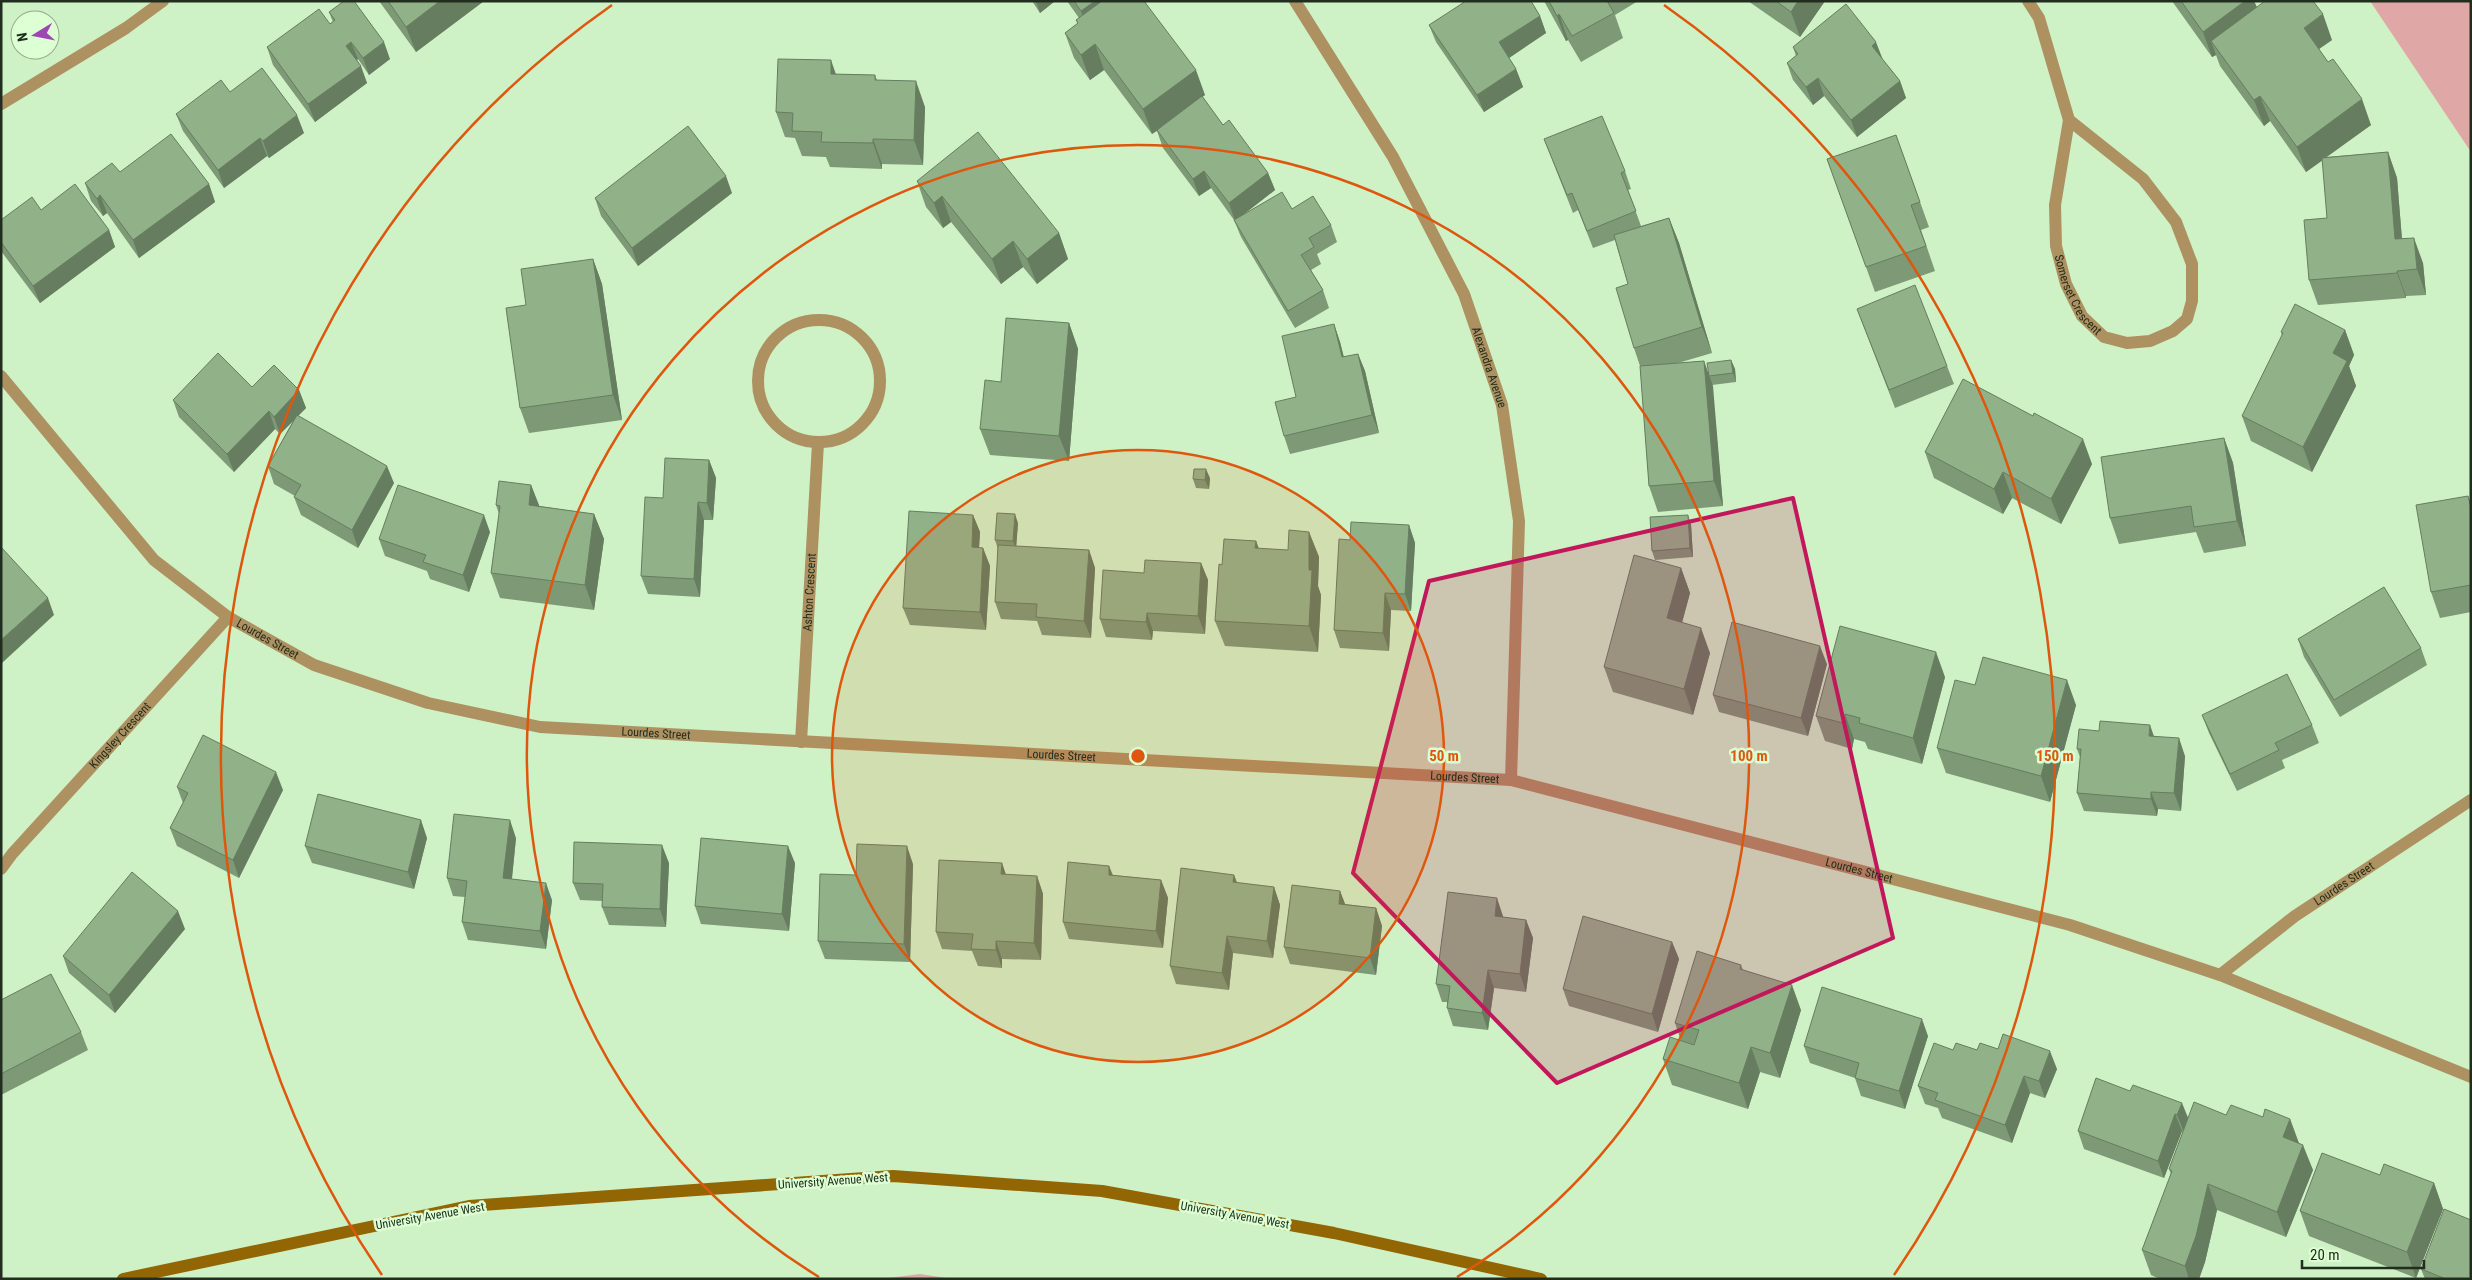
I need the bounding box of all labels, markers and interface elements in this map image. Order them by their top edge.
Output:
north arrow [10,10,60,60]
text: N [14,32,31,43]
street label: Somerset Crescent [2052,253,2105,338]
street label: Alexandra Avenue [1469,325,1510,410]
street label: Ashton Crescent [800,552,819,632]
street label: Lourdes Street [234,616,302,662]
street label: Kingsley Crescent [86,699,154,771]
street label: Lourdes Street [621,724,691,742]
street label: Lourdes Street [1026,747,1097,764]
centre of rings [1129,747,1147,765]
text: 50 m [1429,747,1459,765]
text: 100 m [1730,747,1768,765]
text: 150 m [2036,747,2074,765]
street label: Lourdes Street [1430,769,1500,786]
street label: Lourdes Street [1824,855,1895,886]
street label: Lourdes Street [2311,859,2377,909]
street label: University Avenue West [778,1170,889,1192]
street label: University Avenue West [375,1199,486,1232]
street label: University Avenue West [1180,1199,1291,1232]
scale bar [2302,1238,2424,1270]
text: 20 m [2310,1246,2340,1264]

